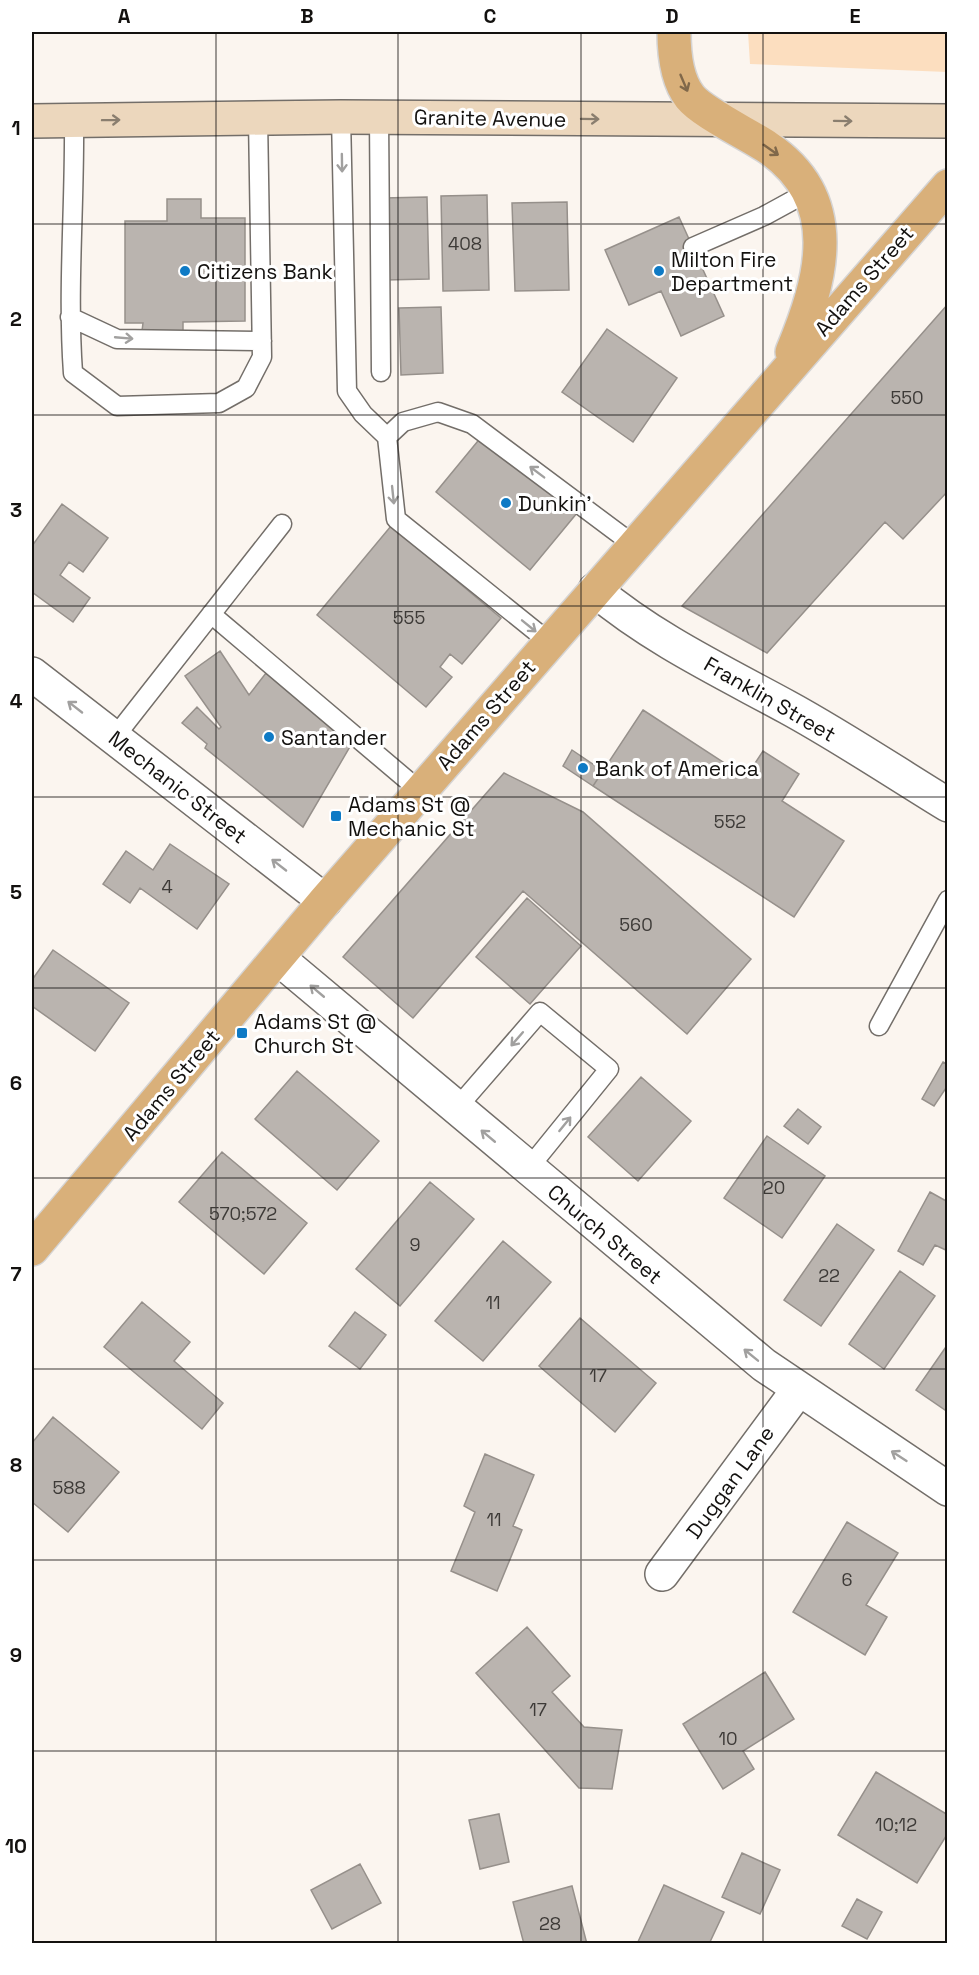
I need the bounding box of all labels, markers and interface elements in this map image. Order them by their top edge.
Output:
text: A [118,3,131,29]
text: B [300,3,314,29]
text: C [484,3,497,29]
text: D [665,3,679,29]
text: E [849,3,861,29]
one-way arrow [679,74,690,92]
street label: Granite Avenue [414,103,566,133]
one-way arrow [579,113,599,125]
one-way arrow [100,114,120,126]
text: 1 [11,115,21,141]
one-way arrow [833,115,853,127]
one-way arrow [763,144,779,156]
one-way arrow [336,152,348,172]
street label: Adams Street [809,220,919,342]
house number: 408 [448,232,482,255]
place label: Milton Fire Department [671,246,793,297]
place label: Citizens Bank [197,258,333,285]
marker: Citizens Bank [178,264,192,278]
marker: Milton Fire Department [652,264,666,278]
text: 2 [10,306,22,332]
one-way arrow [113,333,133,344]
house number: 550 [890,386,924,409]
one-way arrow [529,466,545,478]
one-way arrow [388,484,399,504]
place label: Dunkin' [518,490,592,517]
marker: Dunkin' [499,496,513,510]
text: 3 [10,497,22,523]
house number: 555 [393,606,425,629]
one-way arrow [521,619,537,632]
street label: Franklin Street [699,650,841,748]
street label: Adams Street [431,654,541,776]
text: 4 [10,688,23,714]
one-way arrow [67,701,83,714]
place label: Santander [281,724,387,751]
street label: Mechanic Street [103,725,253,849]
marker: Santander [262,730,276,744]
place label: Bank of America [595,755,759,782]
marker: Bank of America [576,761,590,775]
place label: Adams St @ Mechanic St [348,791,475,842]
marker: Adams St @ Mechanic St [329,809,343,823]
house number: 552 [714,810,746,833]
one-way arrow [271,858,287,871]
house number: 4 [161,875,173,898]
text: 5 [10,879,22,905]
house number: 560 [619,913,653,936]
one-way arrow [310,984,325,998]
place label: Adams St @ Church St [254,1008,377,1059]
street label: Adams Street [116,1024,226,1146]
marker: Adams St @ Church St [235,1026,249,1040]
one-way arrow [510,1031,523,1047]
text: 6 [10,1070,22,1096]
one-way arrow [558,1116,571,1132]
one-way arrow [481,1129,496,1143]
house number: 20 [763,1176,785,1199]
street label: Church Street [542,1178,668,1290]
house number: 570;572 [209,1202,277,1225]
house number: 9 [409,1233,421,1256]
text: 7 [10,1261,22,1287]
house number: 22 [818,1264,840,1287]
house number: 11 [485,1291,501,1314]
one-way arrow [744,1348,759,1362]
house number: 17 [589,1364,607,1387]
street label: Duggan Lane [680,1420,780,1544]
one-way arrow [890,1450,907,1463]
text: 8 [10,1452,22,1478]
house number: 588 [52,1476,86,1499]
house number: 11 [486,1508,502,1531]
house number: 6 [841,1568,853,1591]
text: 9 [10,1642,22,1668]
house number: 17 [529,1698,547,1721]
house number: 10 [718,1727,738,1750]
house number: 10;12 [875,1813,917,1836]
text: 10 [5,1833,27,1859]
house number: 28 [539,1912,561,1935]

